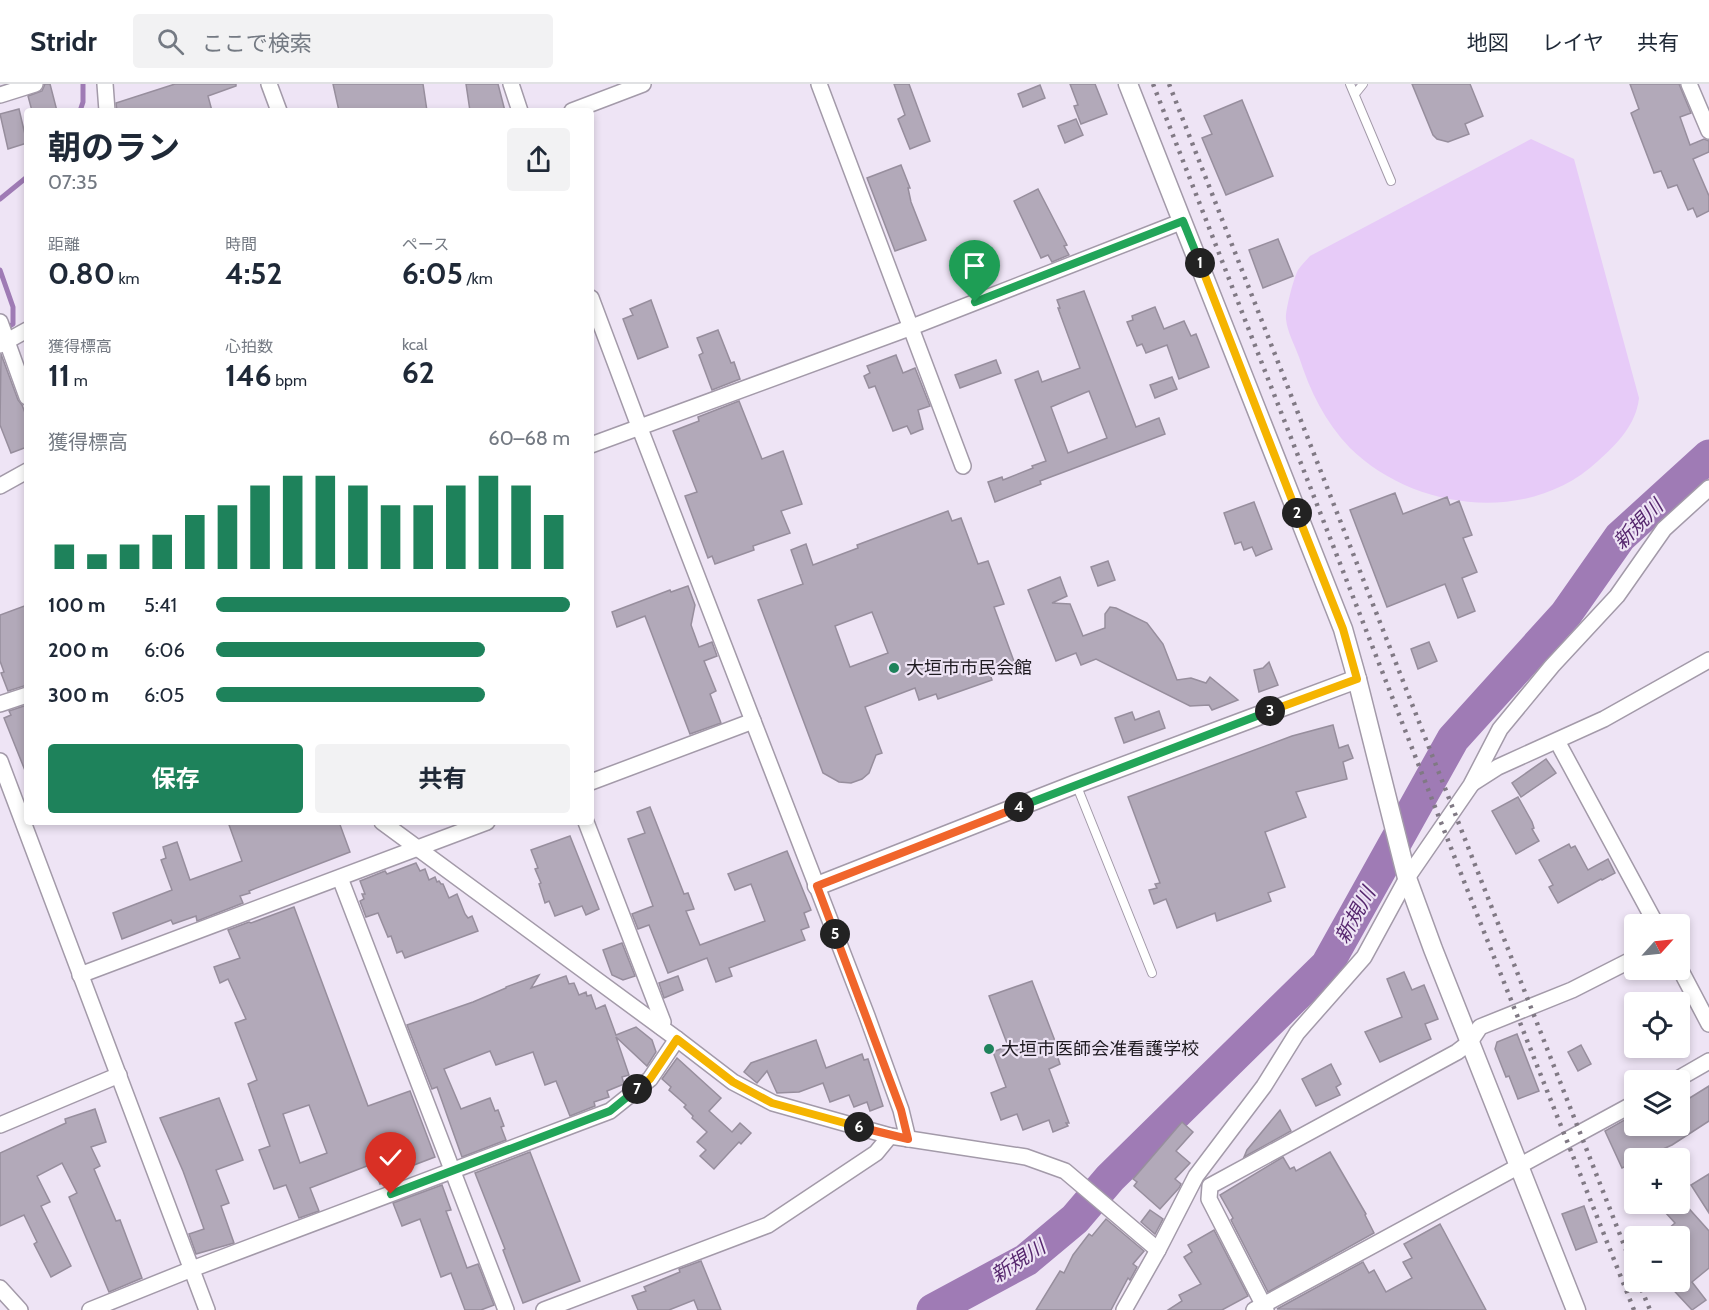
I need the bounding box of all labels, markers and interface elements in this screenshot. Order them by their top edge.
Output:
search box [133,14,553,68]
text: Stridr [30,24,97,58]
icon: search [154,25,187,58]
text: ここで検索 [202,30,312,57]
text: 地図 [1467,30,1509,55]
text: レイヤ [1542,30,1604,55]
text: 共有 [1637,30,1679,55]
text: 朝のラン [48,127,180,167]
button: share [507,128,570,191]
text: 07:35 [48,170,98,194]
text: 距離 [48,235,80,254]
text: 時間 [225,235,257,254]
text: ペース [402,235,449,254]
pin [949,240,1000,302]
pin: 1 [1185,248,1215,278]
icon: arrive [958,249,991,282]
text: 1 [1197,253,1203,272]
text: 0.80 [48,255,115,292]
text: 4:52 [225,255,282,292]
text: 6:05 [402,255,463,292]
text: km [115,269,140,288]
text: /km [463,269,493,288]
text: kcal [402,335,428,354]
text: 獲得標高 [48,337,112,356]
text: 心拍数 [225,337,273,356]
text: 62 [402,354,435,391]
text: 11 [48,357,70,394]
text: 146 [225,357,272,394]
text: m [70,371,88,390]
text: bpm [272,371,307,390]
text: 60–68 m [488,426,570,450]
text: 獲得標高 [48,430,128,454]
water label: 新規川 [1608,493,1669,554]
pin: 2 [1282,498,1312,528]
text: 2 [1293,503,1301,522]
text: 100 m [48,593,106,617]
text: 5:41 [144,593,177,617]
text: 200 m [48,638,109,662]
text: 6:06 [144,638,185,662]
place label: 大垣市市民会館 [906,657,1032,679]
marker: 大垣市市民会館 [887,661,901,675]
text: 300 m [48,683,109,707]
text: 6:05 [144,683,184,707]
pin: 3 [1255,696,1285,726]
text: 3 [1266,701,1274,720]
button: 保存 [48,744,303,813]
button: 共有 [315,744,570,813]
pin: 4 [1004,792,1034,822]
text: 4 [1014,797,1024,816]
water label: 新規川 [1330,881,1381,947]
north arrow [1624,914,1690,980]
map controls [1624,914,1690,1292]
pin: 5 [820,919,850,949]
text: 5 [831,924,839,943]
button: locate [1624,992,1690,1058]
place label: 大垣市医師会准看護学校 [1001,1038,1199,1060]
marker: 大垣市医師会准看護学校 [982,1042,996,1056]
button: layers [1624,1070,1690,1136]
pin: 7 [622,1074,652,1104]
text: 7 [633,1079,641,1098]
pin: 6 [844,1112,874,1142]
text: 6 [855,1117,864,1136]
pin [365,1132,416,1194]
icon: check [374,1141,407,1174]
button: + [1624,1148,1690,1214]
button: − [1624,1226,1690,1292]
water label: 新規川 [986,1234,1051,1287]

